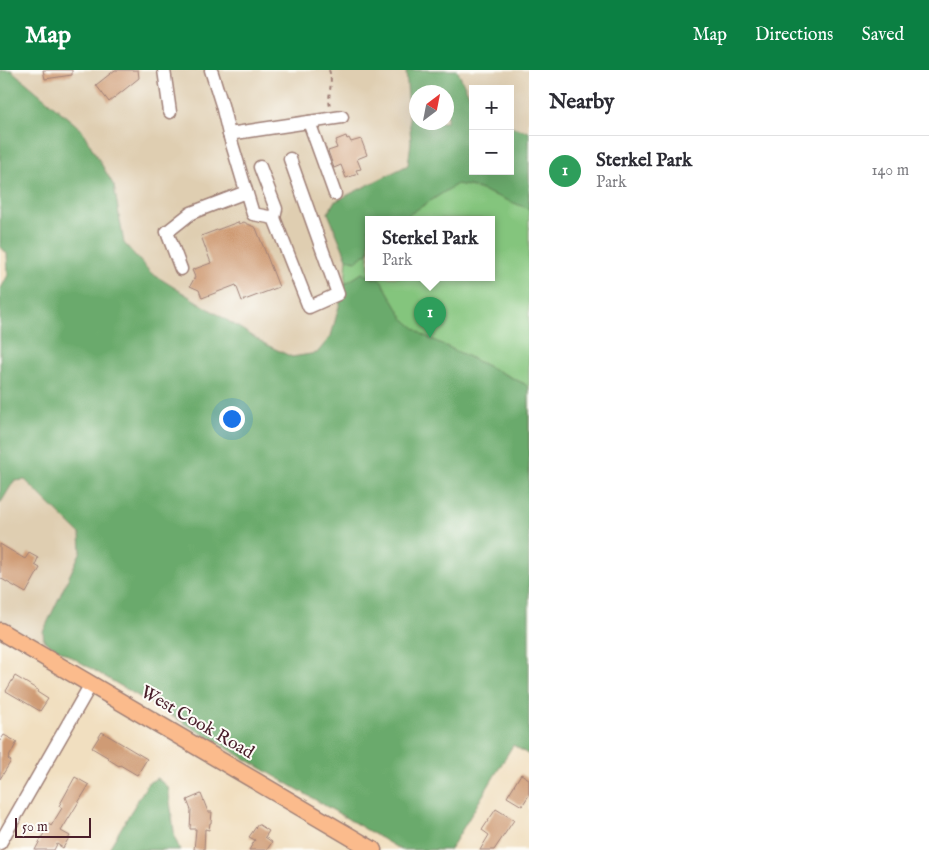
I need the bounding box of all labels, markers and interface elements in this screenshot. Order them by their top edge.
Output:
text: Map [25,20,71,51]
text: Map [693,24,727,47]
text: Directions [755,24,833,47]
text: Saved [861,24,904,47]
north arrow [409,85,454,130]
map controls [469,85,514,175]
button: + [469,85,514,130]
text: Nearby [549,89,614,116]
button: − [469,130,514,175]
text: Sterkel Park [596,149,692,173]
text: 1 [562,161,568,181]
text: 140 m [871,161,909,181]
text: Park [596,173,626,193]
popup [365,216,495,281]
text: Sterkel Park [382,227,478,251]
text: Park [382,251,412,271]
pin: 1 [414,297,446,338]
your location [219,406,245,432]
street label: West Cook Road [136,681,258,765]
scale bar [15,815,91,838]
text: 50 m [22,818,48,836]

